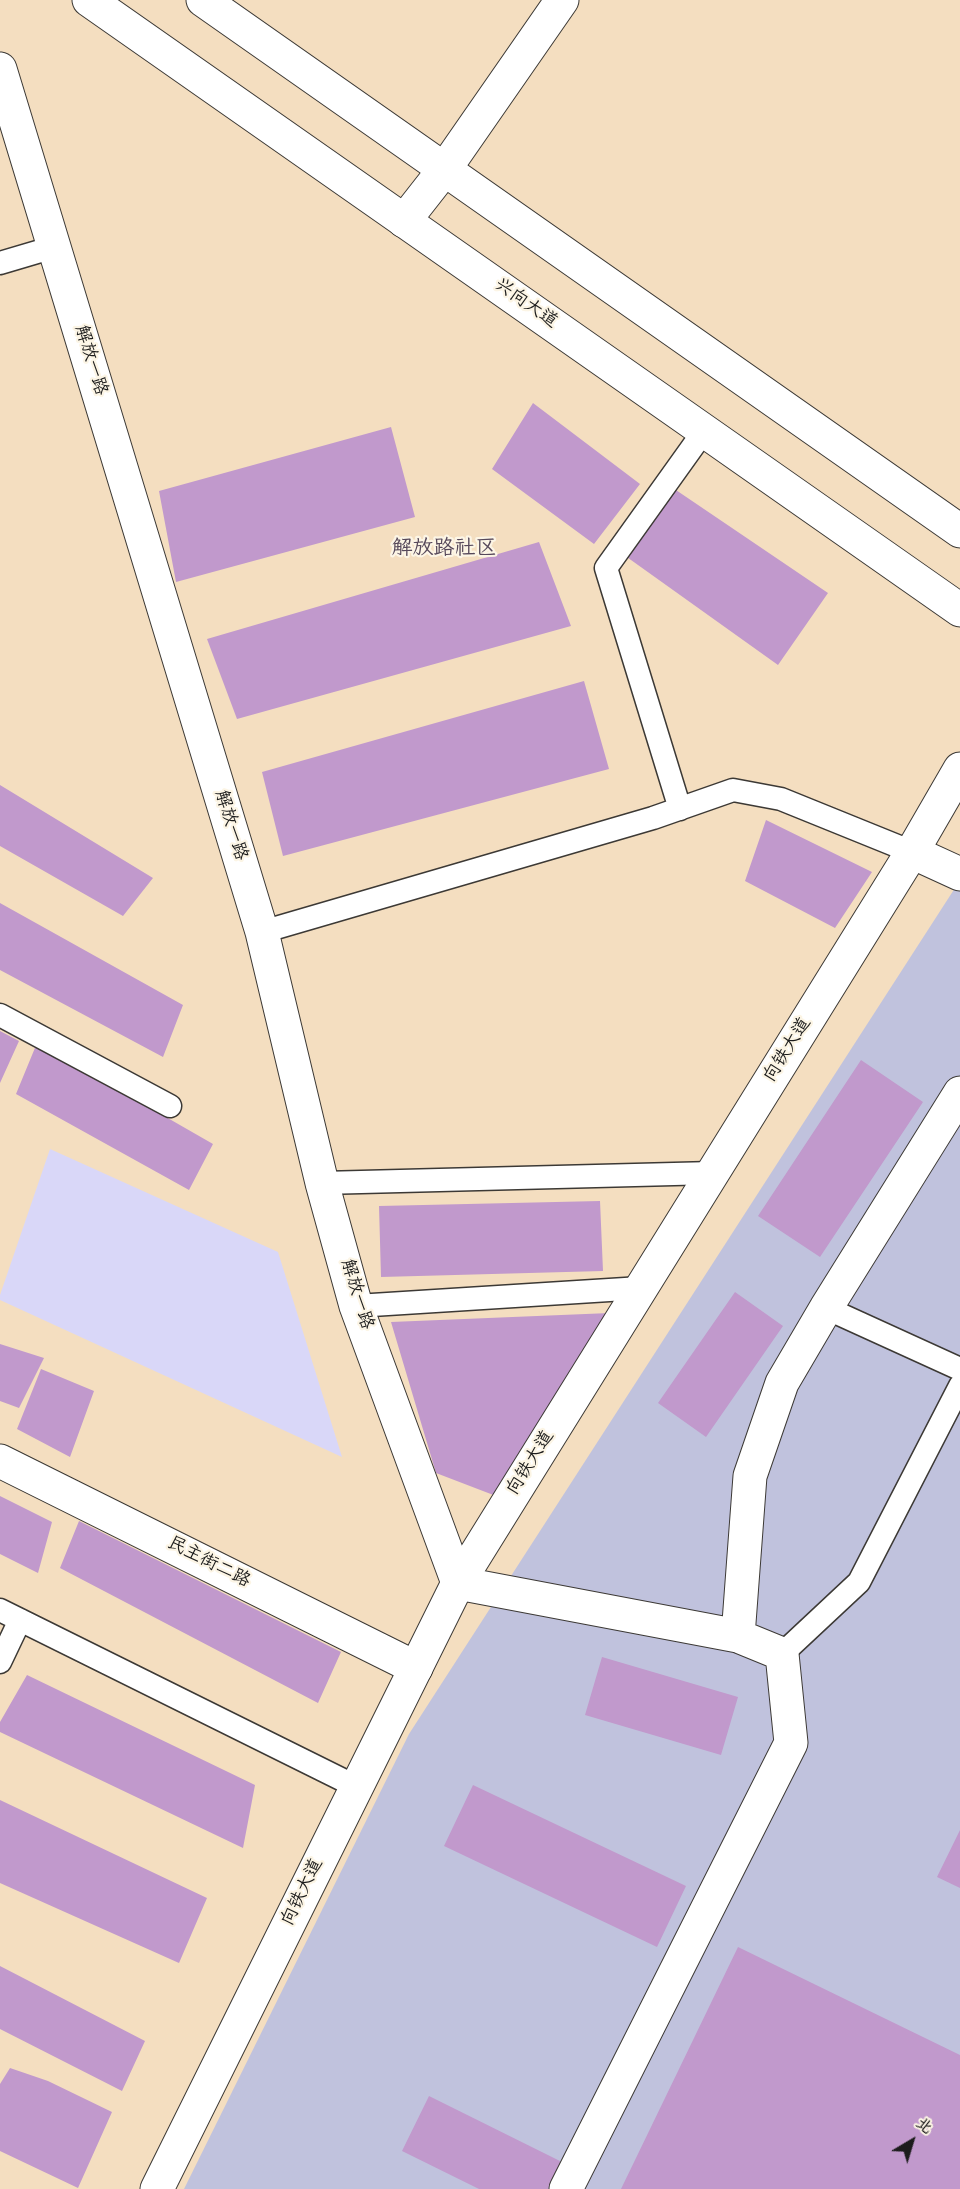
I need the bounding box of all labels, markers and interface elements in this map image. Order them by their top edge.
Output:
street label: 兴向大道 [489,276,561,334]
street label: 解放一路 [68,323,110,399]
district label: 解放路社区 [392,538,496,564]
street label: 解放一路 [208,788,250,864]
street label: 向铁大道 [761,1015,817,1087]
street label: 解放一路 [334,1257,376,1333]
street label: 向铁大道 [504,1428,560,1500]
street label: 民主街二路 [163,1534,253,1594]
street label: 向铁大道 [279,1856,329,1930]
north arrow [882,2111,942,2171]
text: 北 [910,2112,937,2140]

